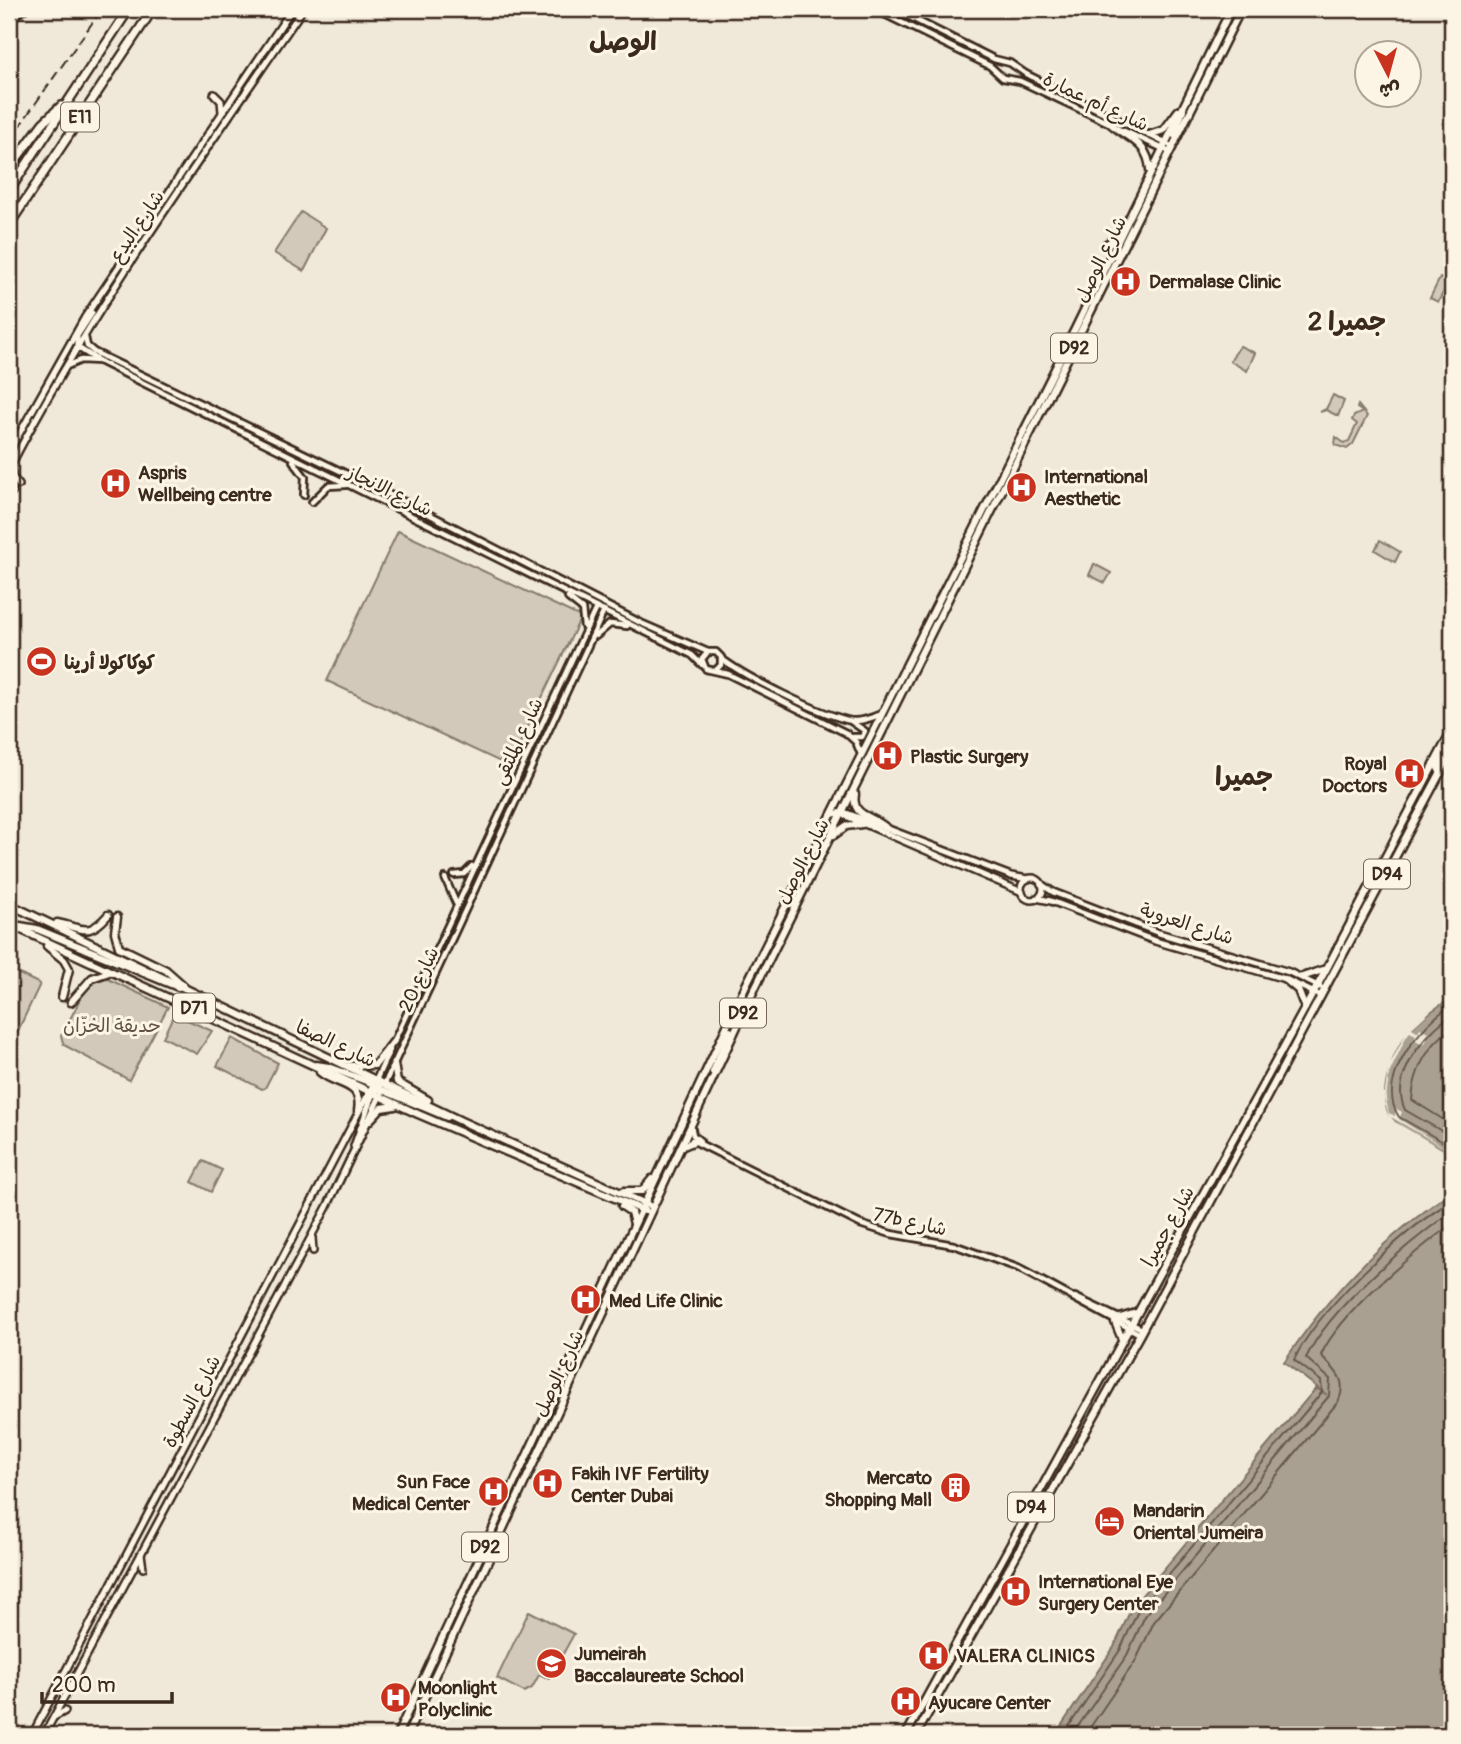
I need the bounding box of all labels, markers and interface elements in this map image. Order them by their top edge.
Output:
district label: الوصل [589,26,657,58]
north arrow [1352,38,1422,108]
street label: شارع أم عمارة [1038,67,1152,139]
text: ش [1378,77,1401,103]
road number: E11 [61,103,99,132]
street label: شارع البدع [104,186,171,268]
street label: شارع الوصل [1070,212,1133,307]
hospital icon: Dermalase Clinic [1109,264,1143,298]
place label: Dermalase Clinic [1149,270,1282,294]
district label: جميرا 2 [1308,306,1386,338]
road number: D92 [1051,334,1097,362]
street label: شارع الانجاز [341,459,436,523]
place label: Aspris Wellbeing centre [138,461,272,507]
place label: International Aesthetic [1044,465,1148,511]
hospital icon: Aspris Wellbeing centre [98,466,132,500]
hospital icon: International Aesthetic [1004,470,1038,504]
sports icon: كوكاكولا أرينا [24,645,58,679]
place label: كوكاكولا أرينا [64,651,155,676]
street label: شارع الملتقى [487,694,549,789]
hospital icon: Plastic Surgery [870,739,904,773]
place label: Plastic Surgery [910,745,1029,769]
place label: Royal Doctors [1322,752,1388,798]
hospital icon: Royal Doctors [1393,757,1427,791]
district label: جميرا [1215,761,1273,793]
street label: شارع الوصل [771,814,836,909]
road number: D94 [1364,860,1410,888]
street label: شارع العروبة [1137,898,1236,951]
street label: شارع 20 [393,943,445,1016]
road number: D71 [173,993,215,1023]
road number: D92 [720,998,766,1028]
park label: حديقة الخزّان [63,1014,161,1038]
street label: شارع الصفا [291,1015,379,1074]
street label: شارع جميرا [1136,1182,1201,1271]
street label: 77b شارع [871,1202,949,1242]
hospital icon: Med Life Clinic [569,1283,603,1317]
place label: Med Life Clinic [609,1289,723,1313]
street label: شارع الوصل [528,1326,590,1421]
street label: شارع السطوة [158,1351,227,1452]
place label: Fakih IVF Fertility Center Dubai [571,1462,709,1508]
place label: Mercato Shopping Mall [824,1466,933,1512]
hospital icon: Fakih IVF Fertility Center Dubai [531,1467,565,1501]
place label: Sun Face Medical Center [352,1470,471,1516]
building icon: Mercato Shopping Mall [938,1471,972,1505]
hospital icon: Sun Face Medical Center [476,1475,510,1509]
road number: D94 [1008,1492,1054,1522]
place label: Mandarin Oriental Jumeira [1133,1499,1263,1545]
hotel icon: Mandarin Oriental Jumeira [1093,1504,1127,1538]
road number: D92 [462,1532,508,1562]
place label: International Eye Surgery Center [1038,1570,1174,1616]
hospital icon: International Eye Surgery Center [998,1575,1032,1609]
hospital icon: VALERA CLINICS [916,1638,950,1672]
place label: Jumeirah Baccalaureate School [574,1642,744,1688]
place label: VALERA CLINICS [956,1644,1095,1668]
school or university icon: Jumeirah Baccalaureate School [534,1647,568,1681]
scale bar [42,1660,172,1704]
text: 200 m [52,1672,116,1699]
place label: Moonlight Polyclinic [418,1676,498,1722]
hospital icon: Moonlight Polyclinic [378,1681,412,1715]
hospital icon: Ayucare Center [888,1685,922,1719]
place label: Ayucare Center [928,1691,1051,1715]

